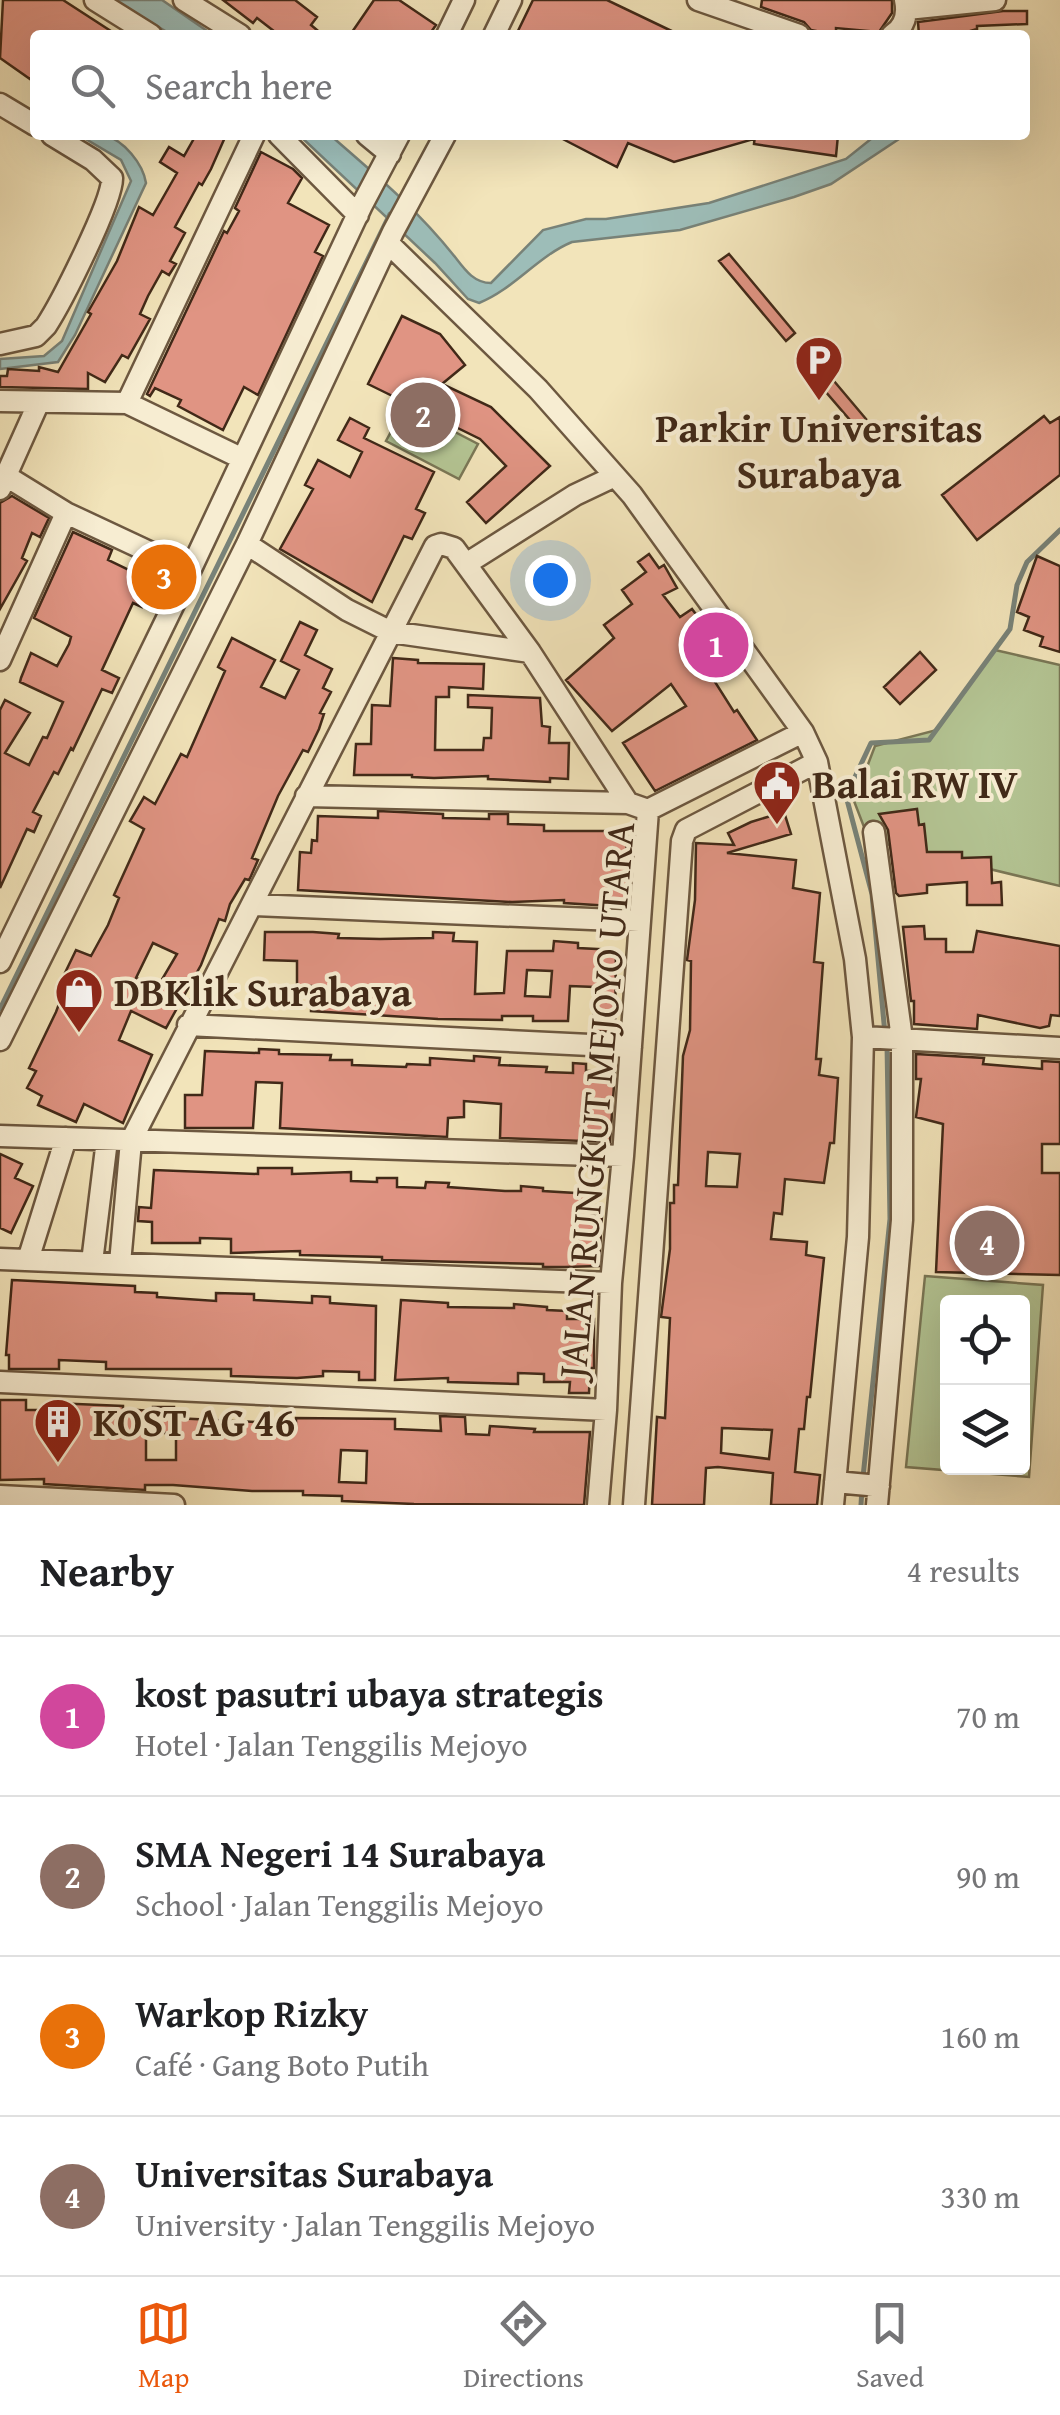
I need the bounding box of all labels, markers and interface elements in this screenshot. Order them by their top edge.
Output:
search box [30,30,1030,140]
text: Search here [145,57,333,113]
icon: search [65,58,120,113]
parking icon: Parkir Universitas Surabaya [793,334,845,402]
pin: 2 [390,378,456,452]
place label: Parkir Universitas Surabaya [655,398,983,503]
pin: 3 [132,540,196,614]
your location [525,555,576,606]
pin: 1 [684,608,748,682]
place label: Balai RW IV [812,754,1018,813]
public building icon: Balai RW IV [751,758,803,826]
street label: JALAN RUNGKUT MEJOYO UTARA [541,819,649,1386]
place label: DBKlik Surabaya [114,962,412,1021]
shop icon: DBKlik Surabaya [53,966,105,1034]
pin: 4 [954,1206,1020,1280]
map controls [940,1295,1030,1475]
button: locate [940,1295,1030,1385]
button: layers [940,1385,1030,1475]
place label: KOST AG 46 [93,1392,295,1451]
building icon: KOST AG 46 [32,1396,84,1464]
text: Nearby [40,1540,174,1601]
text: 4 results [907,1547,1020,1594]
text: kost pasutri ubaya strategis [135,1665,604,1721]
text: 1 [64,1693,81,1740]
text: 70 m [956,1693,1020,1740]
text: Hotel · Jalan Tenggilis Mejoyo [135,1721,528,1768]
text: SMA Negeri 14 Surabaya [135,1825,545,1881]
text: 2 [64,1853,81,1900]
text: 90 m [956,1853,1020,1900]
text: School · Jalan Tenggilis Mejoyo [135,1881,544,1928]
text: Warkop Rizky [135,1985,368,2041]
text: 3 [64,2013,81,2060]
text: 160 m [941,2013,1020,2060]
text: Café · Gang Boto Putih [135,2041,429,2088]
text: Universitas Surabaya [135,2145,493,2201]
text: 4 [64,2173,81,2220]
text: 330 m [941,2173,1020,2220]
text: University · Jalan Tenggilis Mejoyo [135,2201,595,2248]
tab: Map [136,2296,191,2397]
tab: Directions [463,2296,584,2397]
tab: Saved [856,2296,924,2397]

